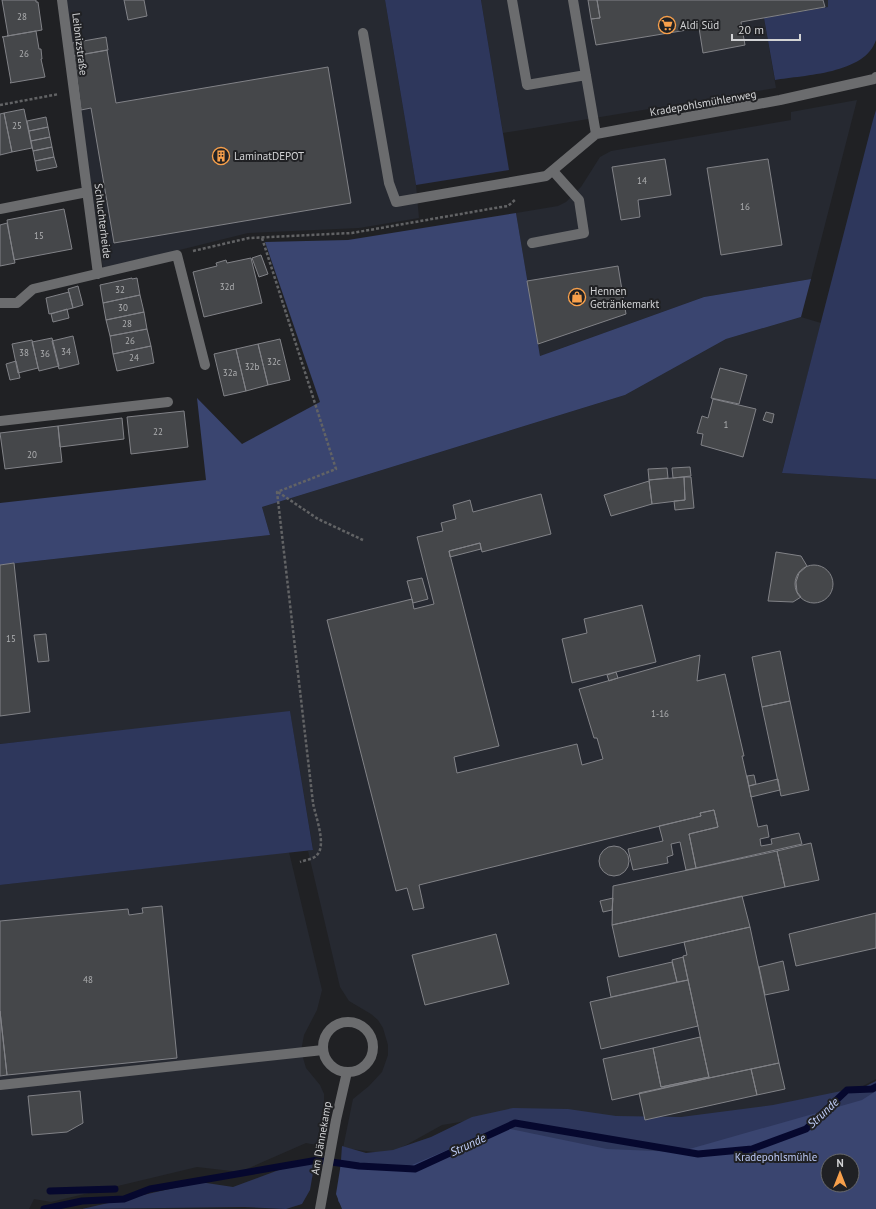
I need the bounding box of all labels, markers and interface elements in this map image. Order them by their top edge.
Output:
house number: 28 [17,11,27,22]
street label: Leibnizstraße [69,12,91,77]
supermarket icon: Aldi Süd [657,15,677,35]
scale bar [732,16,800,42]
place label: Aldi Süd [680,18,719,32]
text: 20 m [738,22,764,37]
house number: 26 [19,48,29,59]
street label: Kradepohlsmühlenweg [649,87,757,119]
house number: 25 [12,120,22,131]
building icon: LaminatDEPOT [211,146,231,166]
place label: LaminatDEPOT [234,149,304,163]
house number: 14 [637,175,647,186]
street label: Schluchterheide [91,182,115,260]
house number: 16 [740,201,750,212]
house number: 15 [34,230,44,241]
house number: 32d [220,281,234,292]
house number: 32 [115,284,125,295]
place label: Hennen Getränkemarkt [590,284,659,311]
shop icon: Hennen Getränkemarkt [567,287,587,307]
house number: 30 [118,302,128,313]
house number: 28 [122,318,132,329]
house number: 26 [125,335,135,346]
house number: 34 [61,346,71,357]
house number: 38 [19,347,29,358]
house number: 36 [40,348,50,359]
house number: 24 [129,352,139,363]
house number: 32c [267,356,281,367]
house number: 32b [245,361,259,372]
house number: 32a [223,367,237,378]
house number: 1 [724,419,729,430]
house number: 22 [153,426,163,437]
house number: 20 [27,449,37,460]
house number: 15 [6,633,16,644]
house number: 1-16 [651,708,669,719]
house number: 48 [83,974,93,985]
water label: Strunde [804,1094,842,1131]
street label: Am Dännekamp [308,1100,334,1176]
water label: Strunde [447,1130,488,1159]
park label: Kradepohlsmühle [735,1150,818,1164]
north arrow [820,1153,860,1193]
text: N [836,1156,844,1170]

